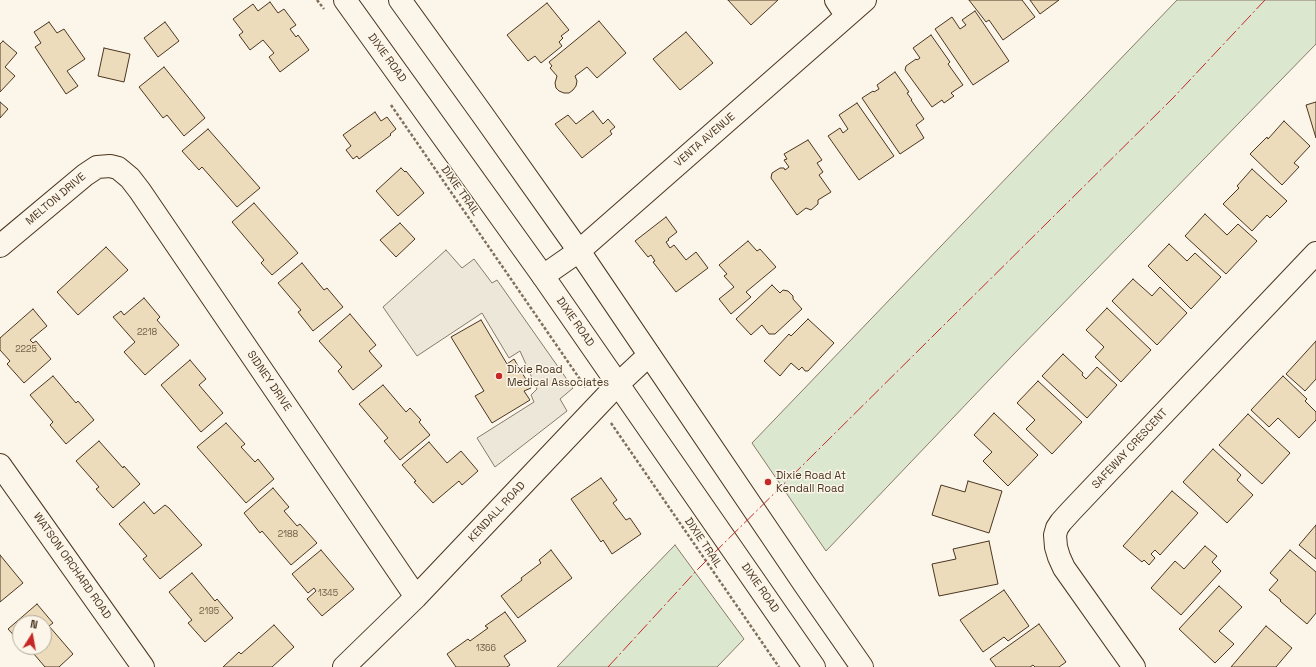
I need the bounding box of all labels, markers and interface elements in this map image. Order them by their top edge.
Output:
street label: DIXIE ROAD [365,31,409,85]
street label: VENTA AVENUE [672,110,738,170]
street label: DIXIE TRAIL [438,164,482,218]
street label: MELTON DRIVE [23,170,89,228]
street label: DIXIE ROAD [553,295,597,349]
house number: 2218 [137,328,157,338]
house number: 2225 [15,345,37,355]
street label: SIDNEY DRIVE [244,348,294,414]
place label: Dixie Road Medical Associates [507,363,609,389]
marker: Dixie Road Medical Associates [494,371,504,381]
street label: SAFEWAY CRESCENT [1089,406,1171,492]
place label: Dixie Road At Kendall Road [776,469,846,495]
marker: Dixie Road At Kendall Road [763,477,773,487]
street label: KENDALL ROAD [466,479,528,545]
street label: WATSON ORCHARD ROAD [30,510,114,622]
street label: DIXIE TRAIL [681,515,725,571]
house number: 2188 [278,530,298,540]
street label: DIXIE ROAD [738,561,782,615]
house number: 1345 [318,589,338,599]
house number: 2195 [199,607,219,617]
north arrow [12,615,52,655]
text: N [29,617,39,632]
house number: 1366 [476,644,496,654]

